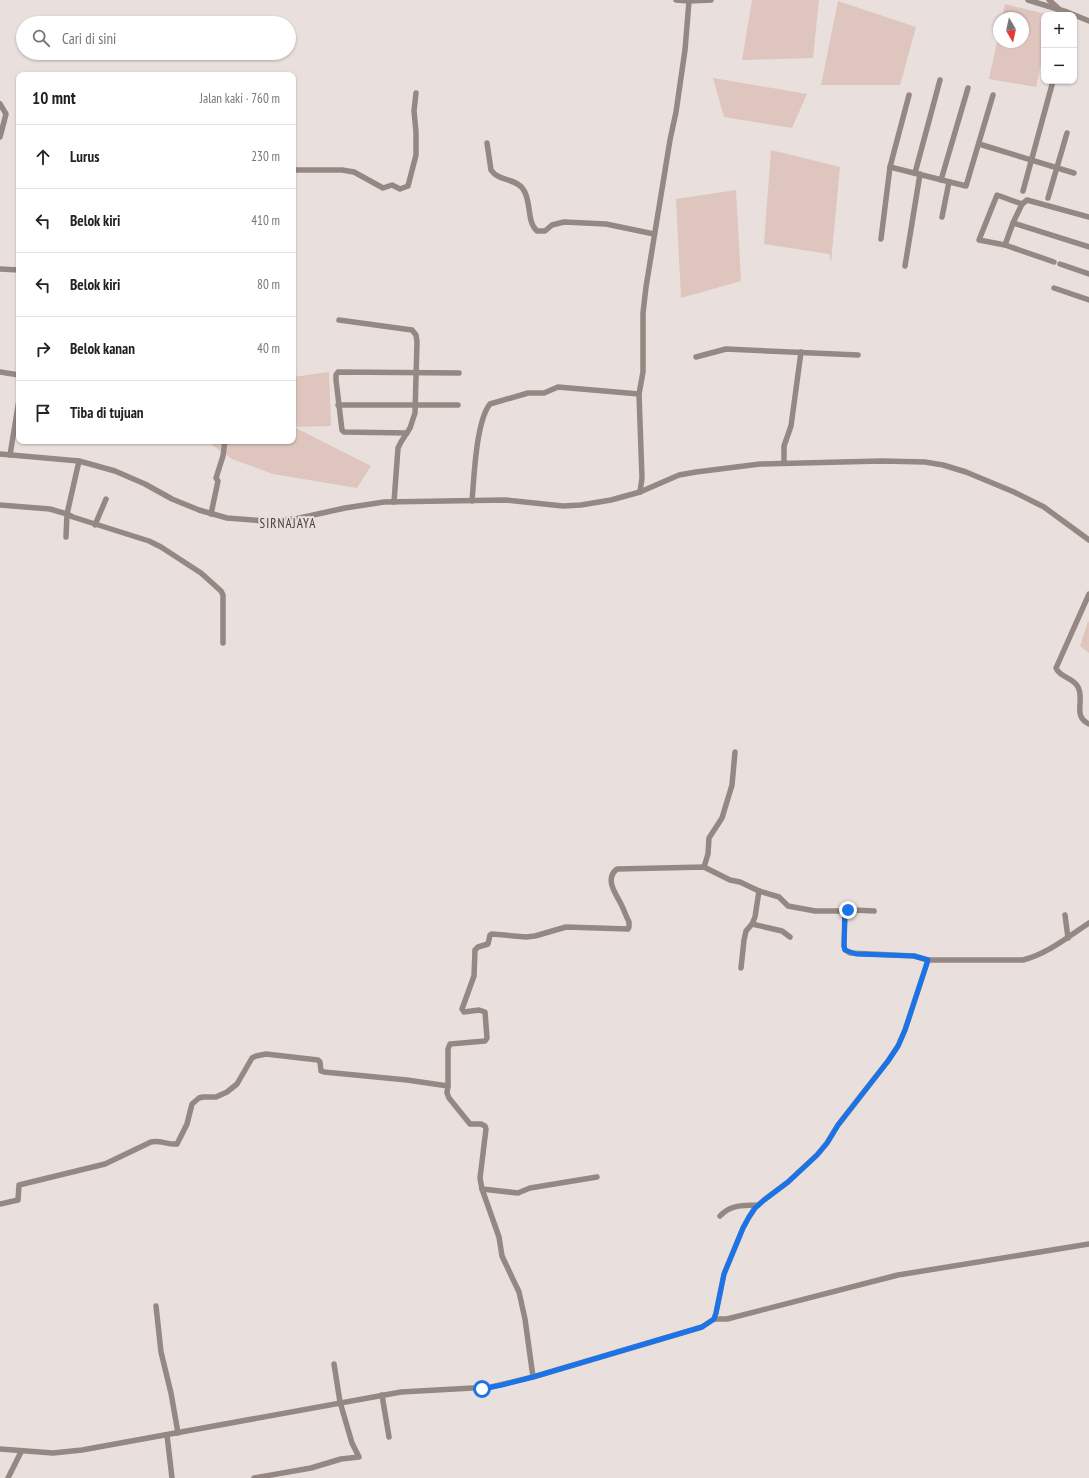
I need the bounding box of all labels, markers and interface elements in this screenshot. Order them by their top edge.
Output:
north arrow [993,12,1029,48]
map controls [1041,12,1077,84]
button: + [1041,12,1077,48]
search box [16,16,296,60]
icon: search [30,27,52,49]
text: Cari di sini [62,29,116,48]
button: − [1041,48,1077,84]
text: 10 mnt [32,87,76,109]
text: Jalan kaki · 760 m [200,90,280,107]
icon: ahead [32,146,54,168]
text: Lurus [70,147,99,166]
text: 230 m [251,148,280,165]
icon: left [32,210,54,232]
text: Belok kiri [70,211,120,230]
text: 410 m [251,212,280,229]
icon: left [32,274,54,296]
text: Belok kiri [70,275,120,294]
text: 80 m [257,276,280,293]
icon: right [32,338,54,360]
text: Belok kanan [70,339,135,358]
text: 40 m [257,340,280,357]
icon: arrive [32,402,54,424]
text: Tiba di tujuan [70,403,144,422]
district label: SIRNAJAYA [260,515,316,532]
route end [839,901,857,919]
route start [473,1380,491,1398]

